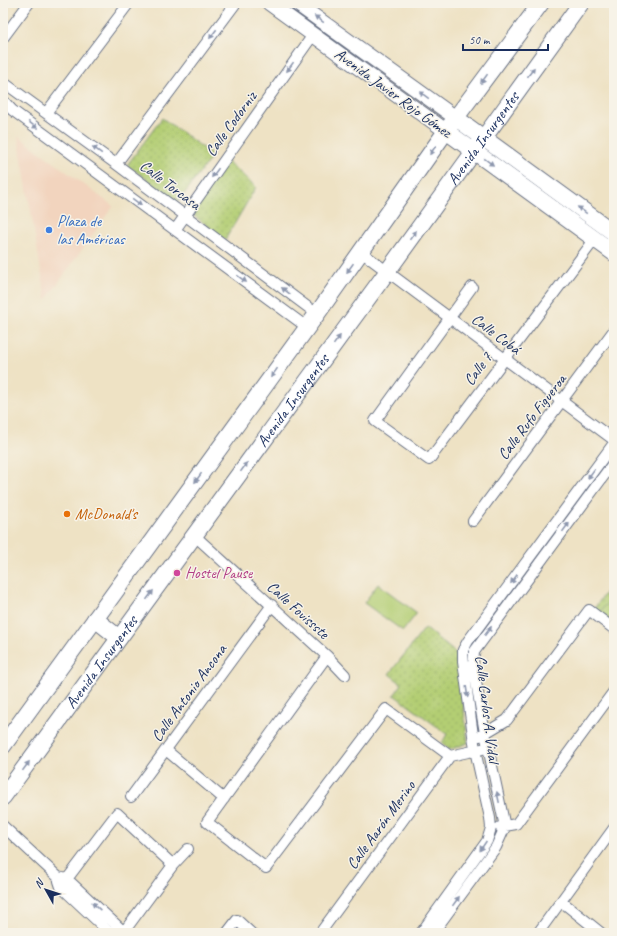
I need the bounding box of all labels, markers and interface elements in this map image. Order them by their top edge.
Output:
one-way arrow [313,15,324,23]
scale bar [463,26,548,52]
one-way arrow [209,29,217,40]
text: 50 m [469,32,491,48]
street label: Avenida Javier Rojo Gómez [331,44,457,143]
one-way arrow [287,62,295,72]
one-way arrow [526,67,535,78]
one-way arrow [480,74,488,85]
street label: Calle Codorniz [201,87,262,160]
street label: Avenida Insurgentes [443,87,524,189]
one-way arrow [419,91,429,99]
one-way arrow [27,121,38,129]
one-way arrow [429,145,437,155]
one-way arrow [92,146,102,154]
street label: Calle Torcasa [136,156,206,215]
one-way arrow [484,158,494,166]
one-way arrow [211,167,219,178]
one-way arrow [132,198,143,206]
one-way arrow [577,206,588,214]
place label: Plaza de las Américas [57,211,126,249]
marker: Plaza de las Américas [44,225,54,235]
one-way arrow [409,229,417,240]
one-way arrow [346,262,354,273]
one-way arrow [236,275,247,283]
one-way arrow [281,287,291,295]
street label: Calle Cobá [467,309,526,360]
one-way arrow [333,335,341,345]
street label: Calle 7 [459,348,497,390]
street label: Avenida Insurgentes [252,349,334,451]
one-way arrow [270,368,278,379]
street label: Calle Rufo Figueroa [493,369,572,464]
one-way arrow [240,462,248,473]
one-way arrow [587,469,595,479]
one-way arrow [193,473,202,484]
place label: McDonald's [75,504,139,524]
marker: McDonald's [62,509,72,519]
one-way arrow [562,522,570,533]
place label: Hostel Pause [185,563,254,583]
marker: Hostel Pause [172,568,182,578]
one-way arrow [510,573,518,584]
street label: Calle Fovissste [263,577,335,644]
one-way arrow [146,590,154,600]
street label: Avenida Insurgentes [61,611,143,713]
one-way arrow [484,626,492,637]
street label: Calle Antonio Ancona [147,640,232,746]
street label: Calle Carlos A. Vidal [470,654,504,767]
one-way arrow [464,686,470,698]
one-way arrow [22,761,30,771]
street label: Calle Aarón Merino [342,776,421,873]
one-way arrow [495,790,501,803]
one-way arrow [479,841,487,851]
north arrow [26,870,66,910]
text: N [31,875,47,891]
one-way arrow [452,896,460,907]
one-way arrow [91,902,101,911]

